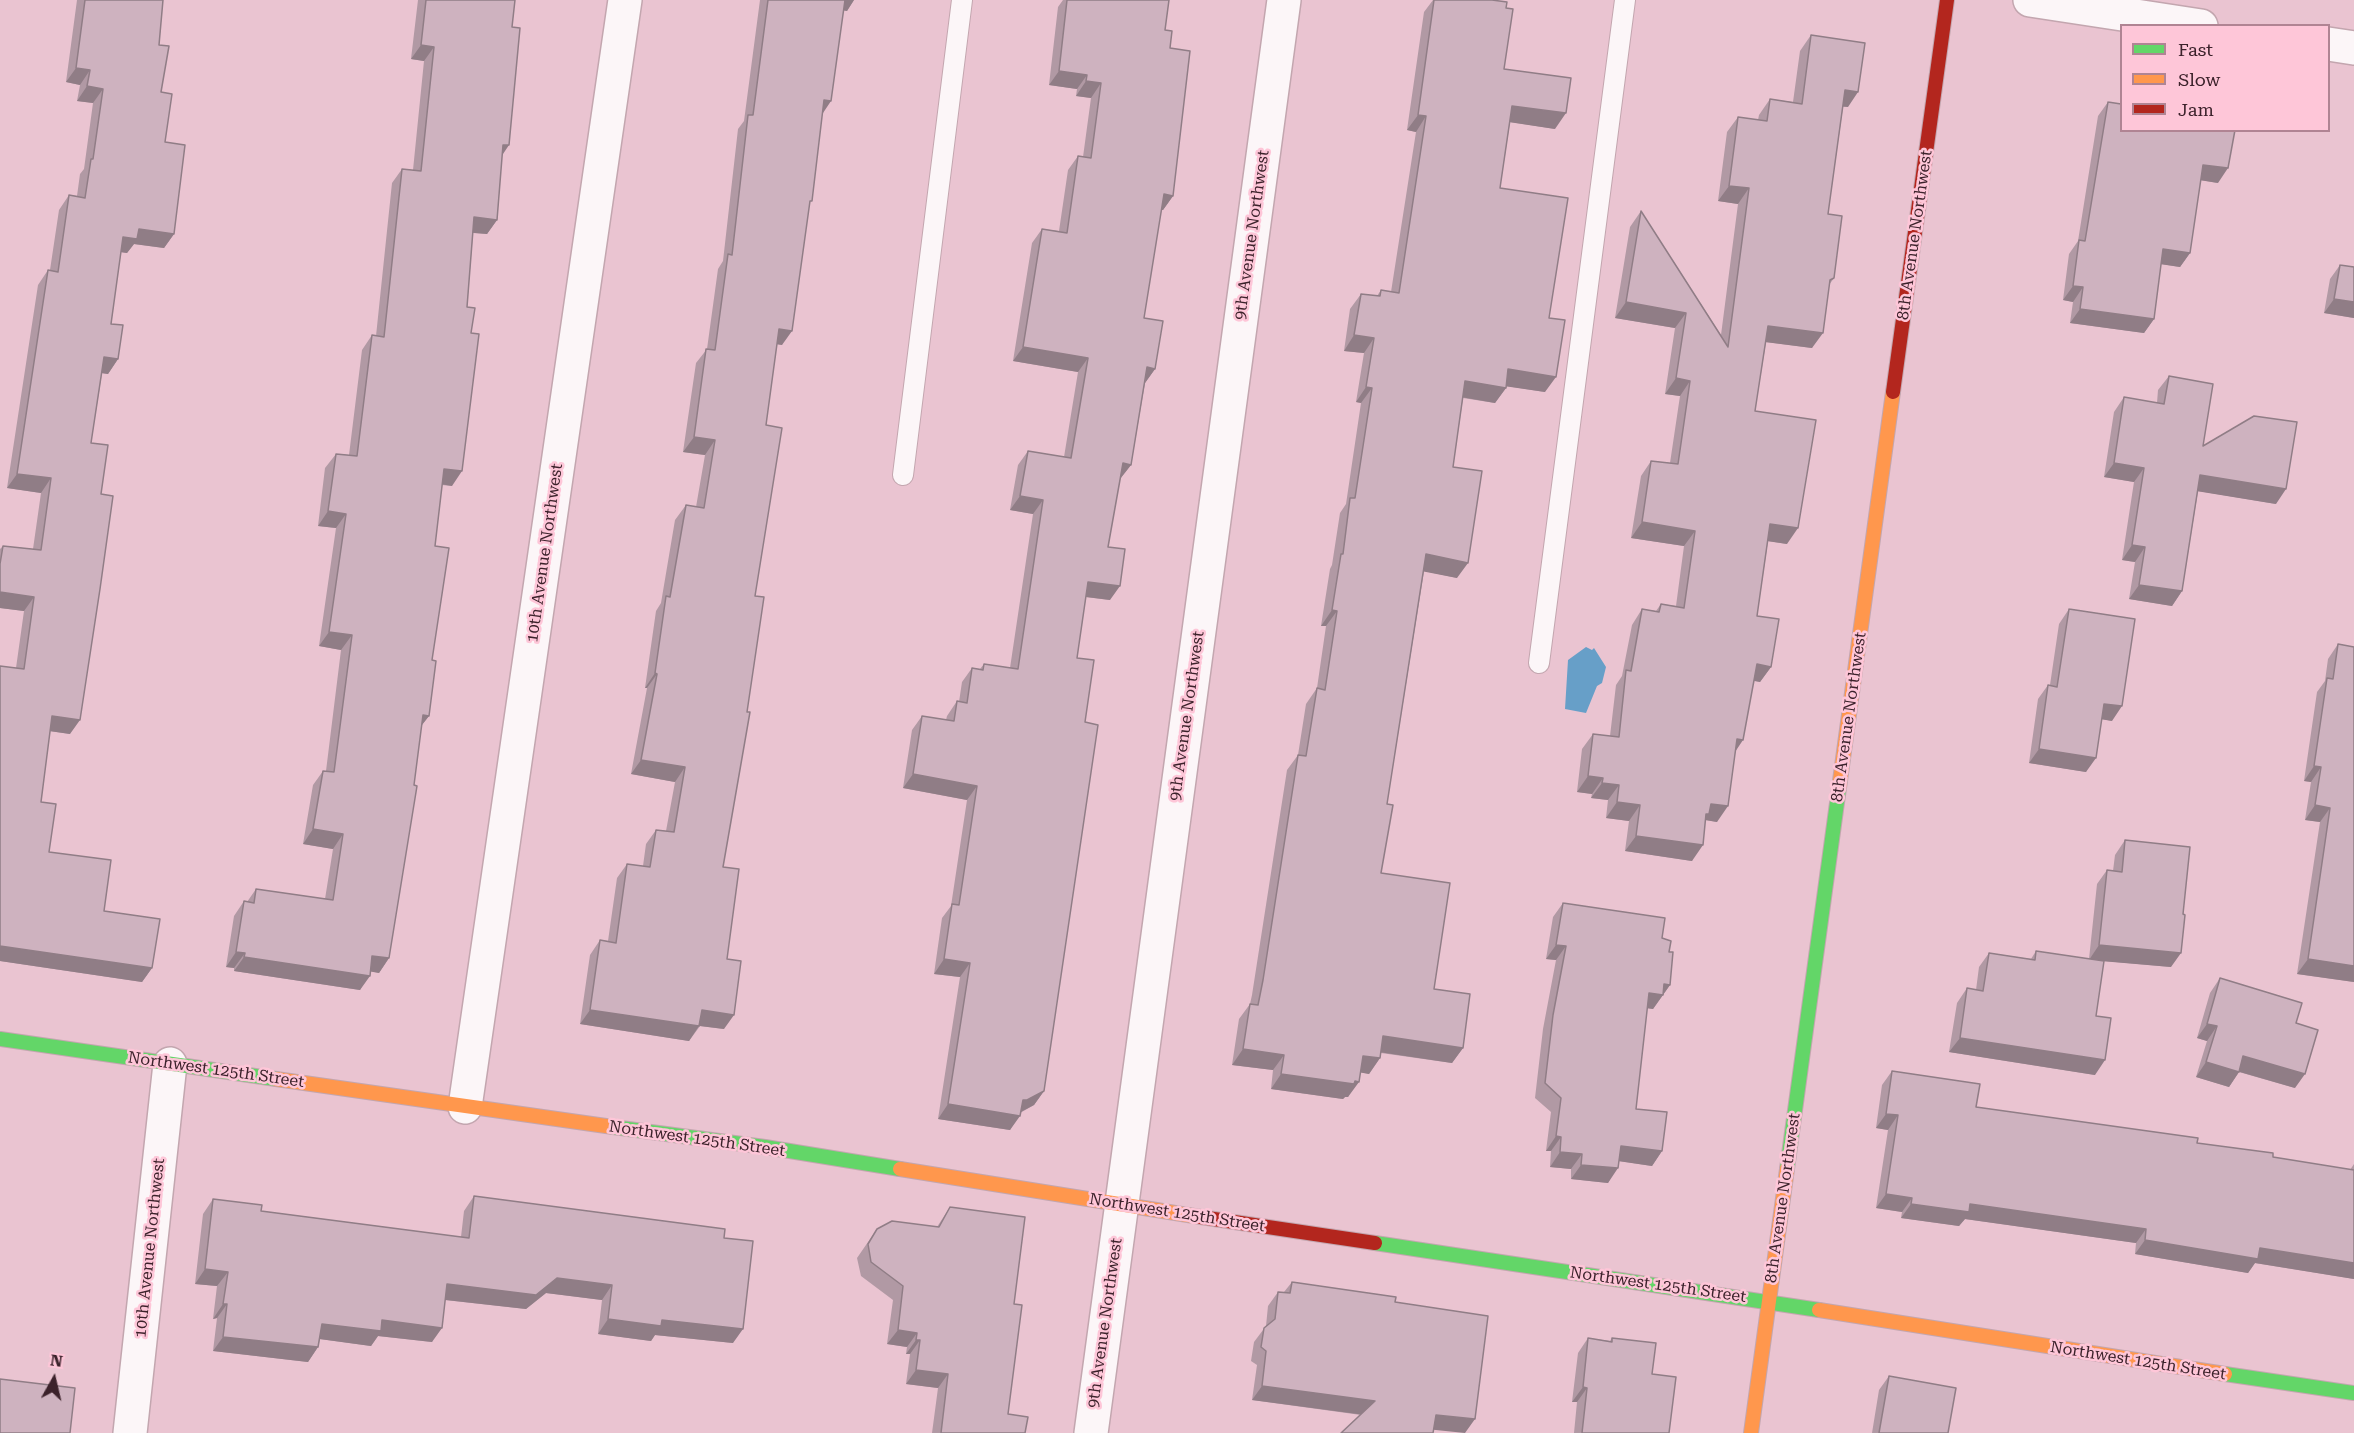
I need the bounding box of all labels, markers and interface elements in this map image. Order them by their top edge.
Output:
legend [2120,24,2330,132]
text: Fast [2178,39,2213,60]
text: Slow [2178,69,2220,90]
text: Jam [2178,99,2214,120]
street label: 9th Avenue Northwest [1231,149,1273,321]
street label: 8th Avenue Northwest [1894,149,1936,321]
street label: 10th Avenue Northwest [523,462,567,644]
street label: 9th Avenue Northwest [1166,630,1208,802]
street label: 8th Avenue Northwest [1828,631,1870,803]
street label: Northwest 125th Street [127,1048,305,1092]
street label: 8th Avenue Northwest [1762,1112,1804,1284]
street label: Northwest 125th Street [608,1117,786,1161]
street label: 10th Avenue Northwest [131,1157,169,1339]
street label: Northwest 125th Street [1088,1190,1266,1236]
street label: 9th Avenue Northwest [1084,1237,1126,1409]
street label: Northwest 125th Street [1569,1263,1747,1307]
street label: Northwest 125th Street [2049,1338,2227,1384]
north arrow [24,1349,84,1409]
text: N [49,1350,64,1371]

